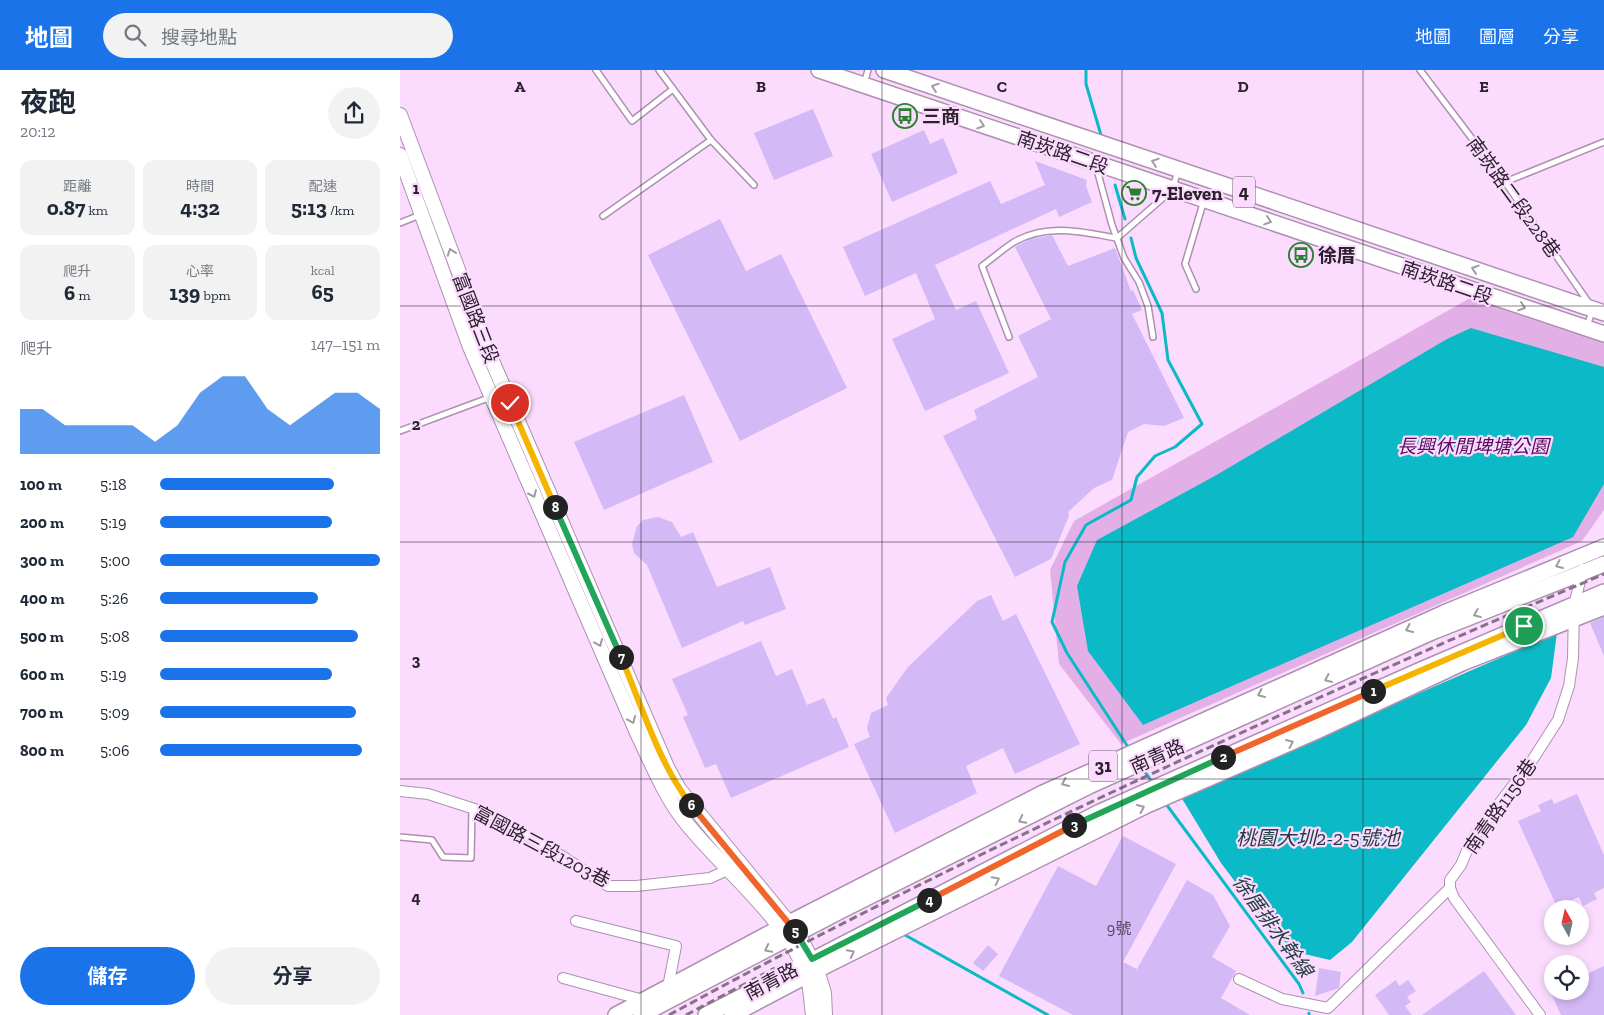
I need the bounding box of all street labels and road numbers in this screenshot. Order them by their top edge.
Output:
street label: 南崁路二段 [1014,126,1112,179]
street label: 南崁路二段228巷 [1462,132,1565,262]
road number: 4 [1233,176,1255,208]
street label: 南崁路二段 [1398,256,1496,309]
street label: 富國路三段 [448,270,503,367]
street label: 南青路 [1126,734,1188,779]
road number: 31 [1089,750,1117,781]
street label: 南青路1156巷 [1459,754,1542,858]
street label: 富國路三段1203巷 [470,801,614,892]
street label: 南青路 [741,958,802,1005]

